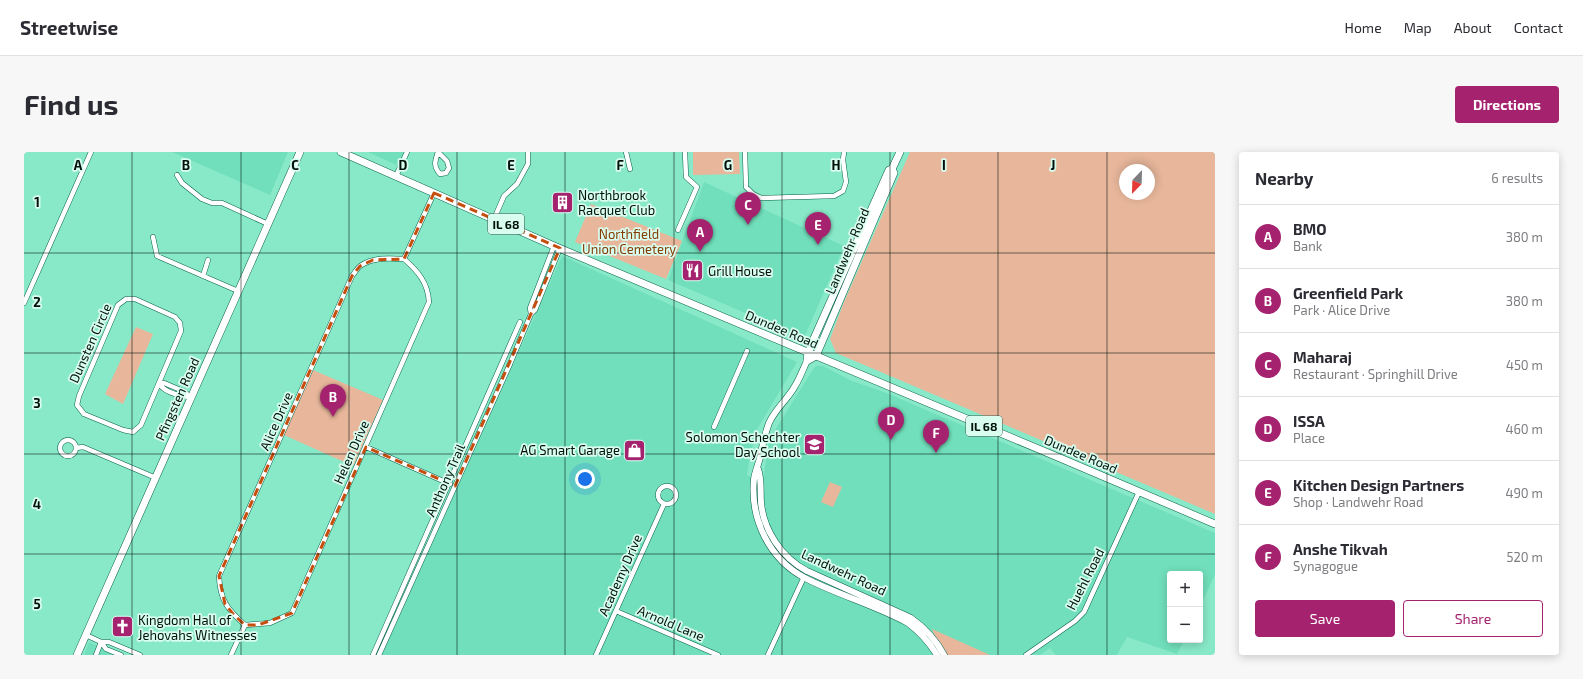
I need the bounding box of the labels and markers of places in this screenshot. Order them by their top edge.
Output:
place label: Northbrook Racquet Club [578,187,655,218]
building icon: Northbrook Racquet Club [549,189,575,215]
pin: C [735,192,761,225]
pin: E [805,212,831,245]
pin: A [687,219,713,252]
restaurant icon: Grill House [679,258,705,284]
place label: Grill House [708,263,772,279]
pin: B [320,384,346,417]
pin: D [878,407,904,440]
pin: F [923,420,949,453]
place label: Solomon Schechter Day School [686,429,800,460]
school or university icon: Solomon Schechter Day School [802,431,828,457]
shop icon: AG Smart Garage [622,437,648,463]
place label: AG Smart Garage [520,442,620,458]
place label: Kingdom Hall of Jehovahs Witnesses [138,612,257,643]
church icon: Kingdom Hall of Jehovahs Witnesses [110,614,136,640]

